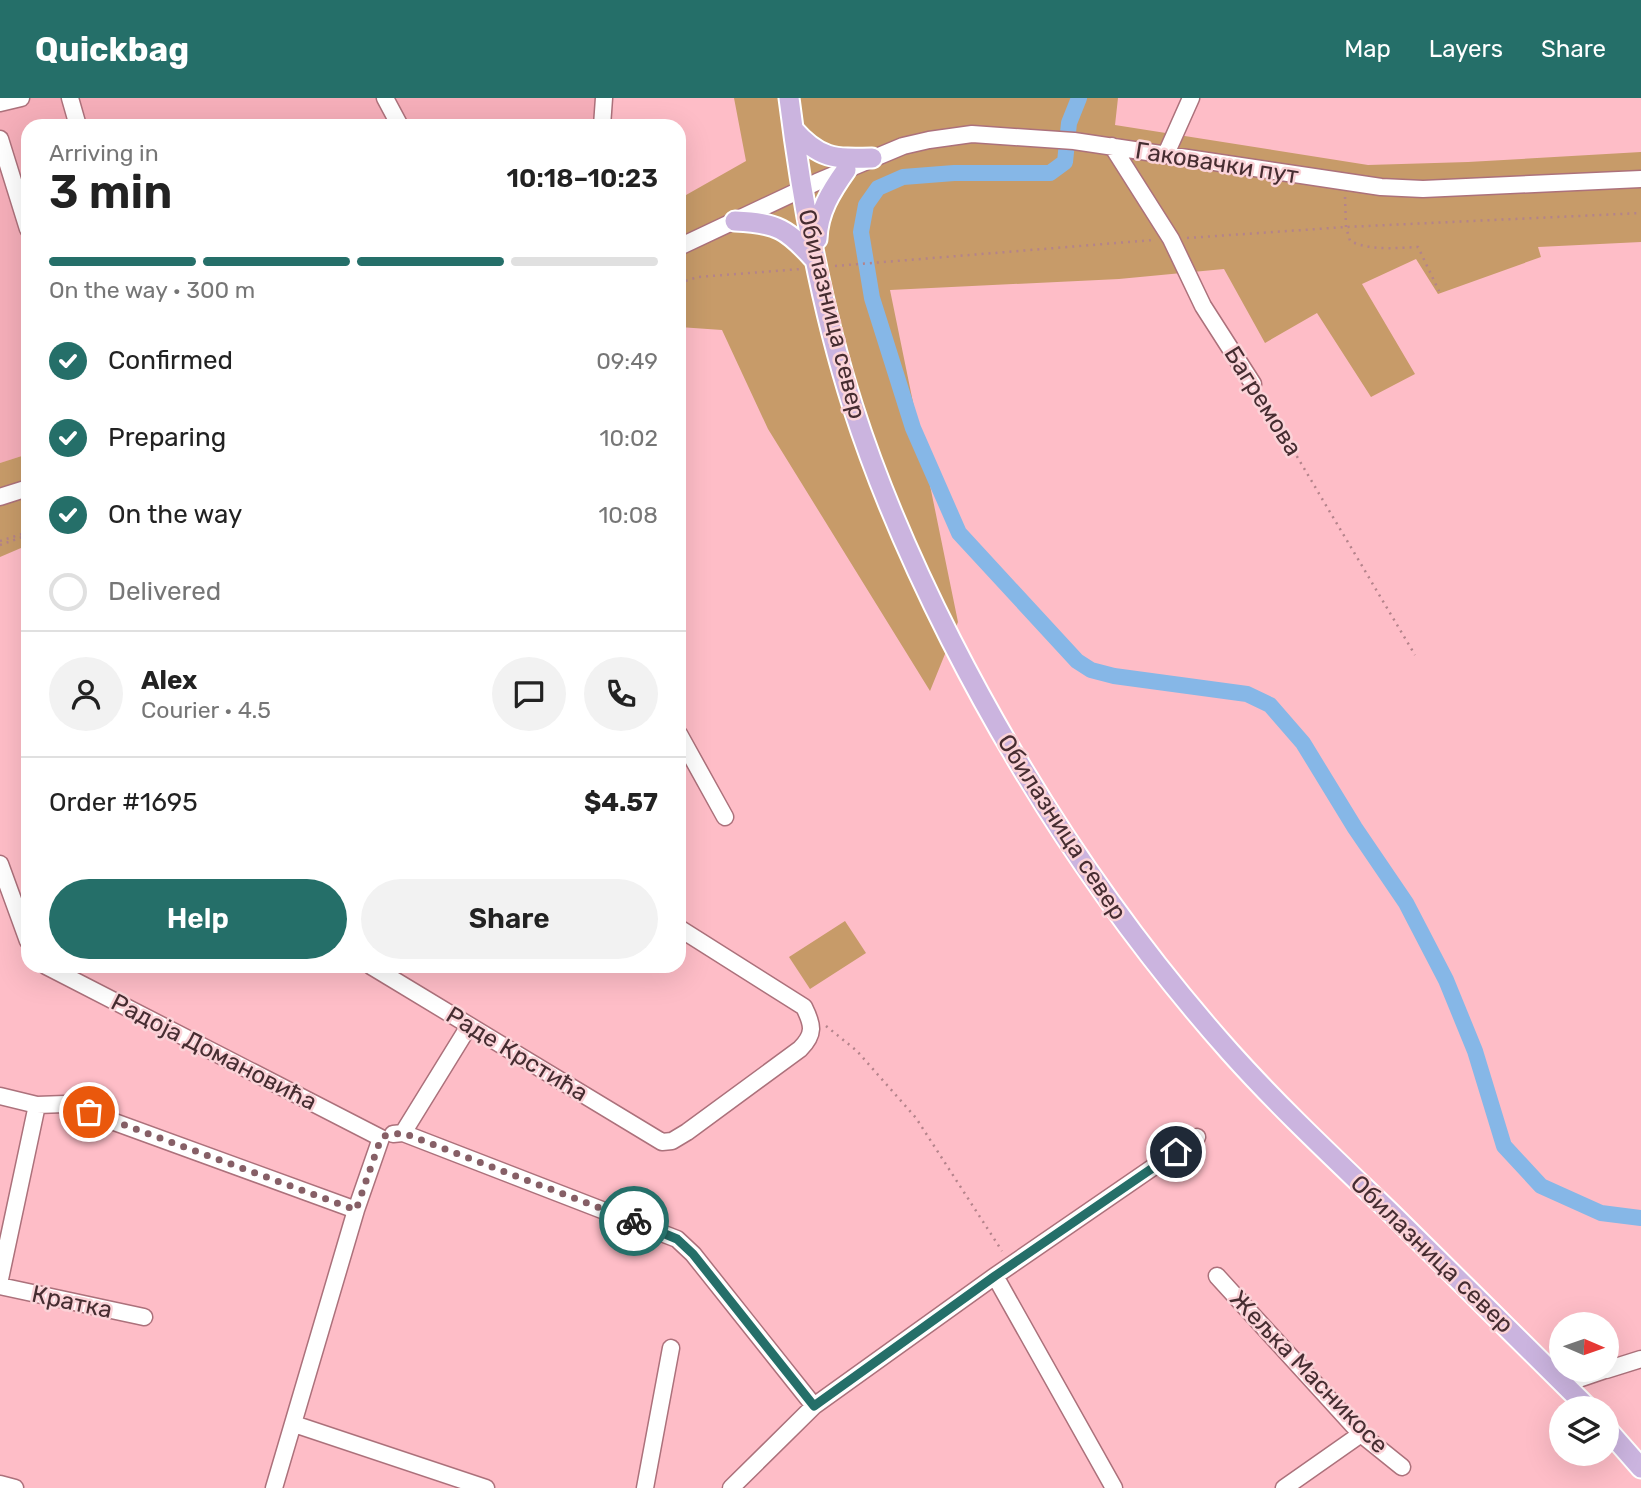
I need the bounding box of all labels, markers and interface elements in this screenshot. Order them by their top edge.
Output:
text: Quickbag [35,30,189,69]
text: Map [1344,35,1391,63]
text: Layers [1429,35,1503,63]
text: Share [1541,35,1606,63]
street label: Гаковачки пут [1133,136,1301,190]
text: Arriving in [49,139,159,167]
text: 10:18–10:23 [507,163,658,194]
text: 3 min [49,165,172,220]
street label: Обилазница север [792,206,872,422]
text: On the way · 300 m [49,276,255,304]
street label: Багремова [1218,341,1308,461]
icon: check [49,342,87,380]
text: Confirmed [108,345,233,376]
text: 09:49 [596,347,658,375]
icon: check [49,419,87,457]
text: Preparing [108,422,226,453]
text: 10:02 [600,424,658,452]
icon: check [49,496,87,534]
text: On the way [108,499,242,530]
text: 10:08 [598,501,658,529]
text: Delivered [108,576,221,607]
button: person [49,657,123,731]
button: chat [492,657,566,731]
button: phone [584,657,658,731]
text: Alex [141,665,197,696]
text: Courier · 4.5 [141,696,271,724]
street label: Обилазница север [992,729,1132,925]
text: Order #1695 [49,787,198,818]
text: $4.57 [584,787,658,818]
button: Help [49,879,347,959]
button: Share [361,879,658,959]
street label: Радоја Домановића [107,988,321,1116]
street label: Раде Крстића [441,1001,593,1107]
pin [59,1082,119,1142]
icon: bag [70,1093,108,1131]
pin [1146,1122,1206,1182]
icon: home [1157,1133,1195,1171]
street label: Обилазница север [1345,1169,1519,1339]
courier [599,1186,669,1256]
icon: bike [615,1202,653,1240]
street label: Кратка [29,1280,115,1324]
street label: Жељка Масникосе [1224,1285,1394,1459]
north arrow [1549,1312,1619,1382]
map controls [1549,1312,1619,1466]
button: layers [1549,1396,1619,1466]

